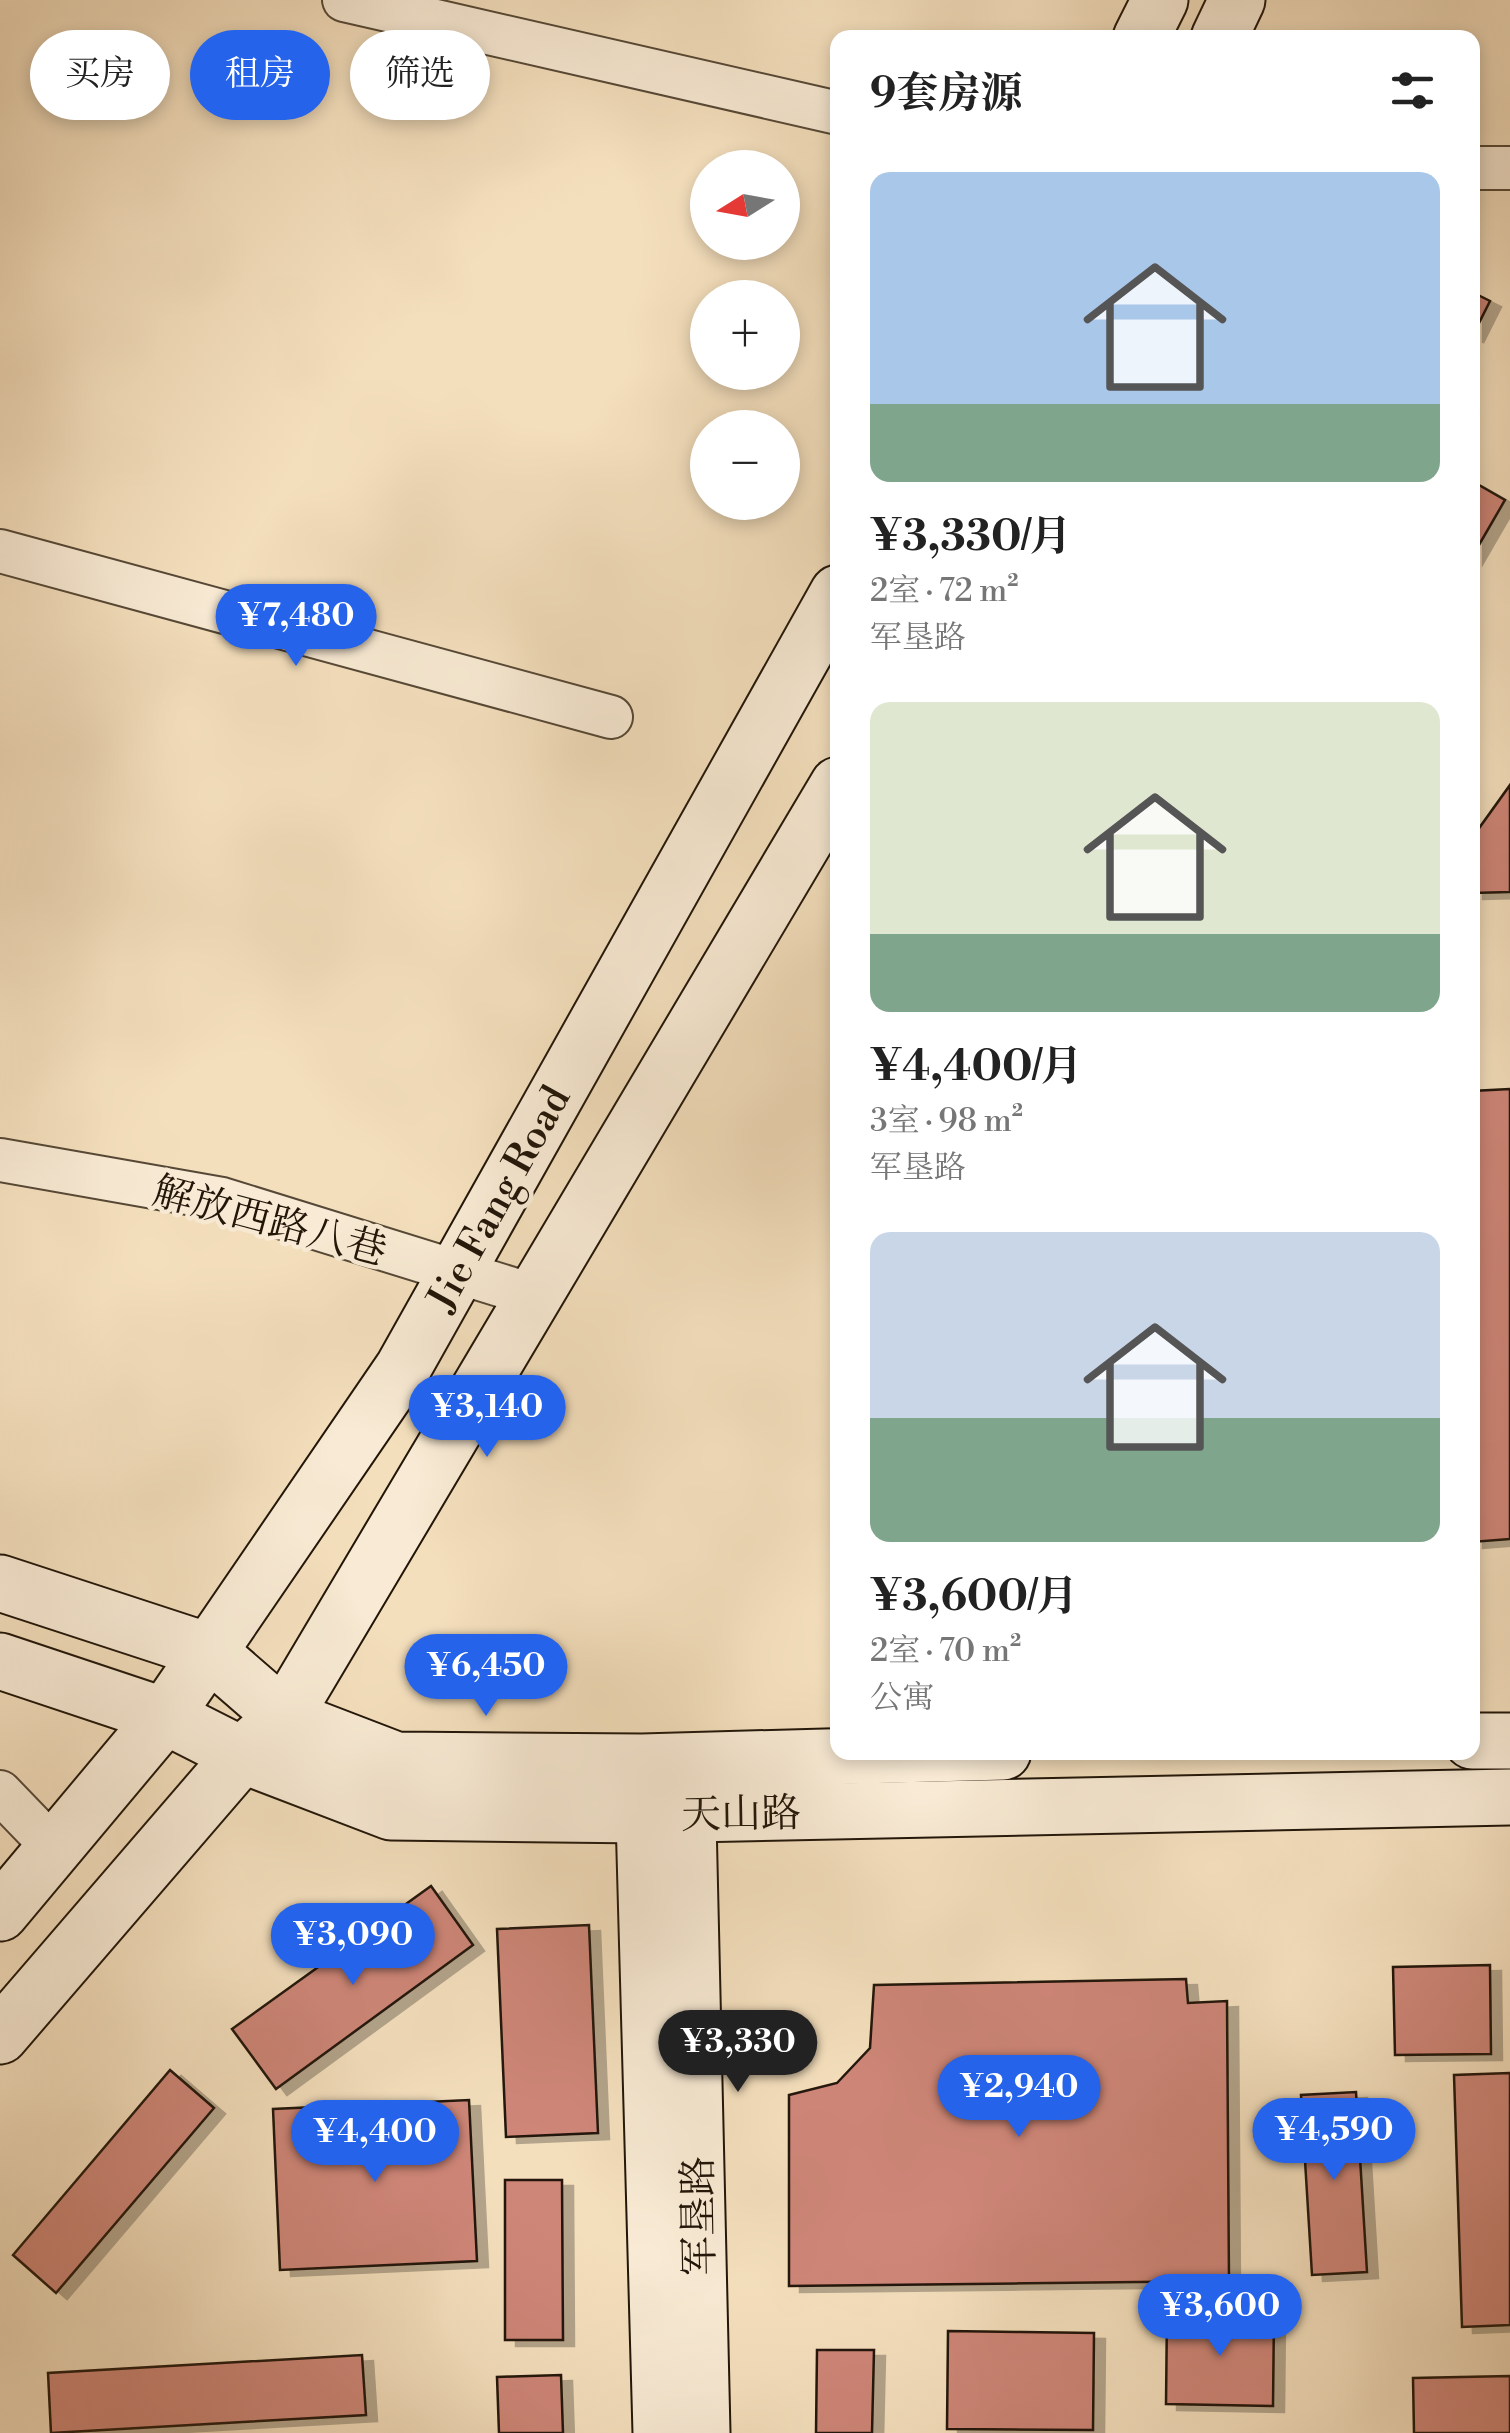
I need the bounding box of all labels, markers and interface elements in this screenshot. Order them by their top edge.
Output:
chip: 买房 [30,30,170,120]
chip: 租房 [190,30,330,120]
chip: 筛选 [350,30,490,120]
icon: filters [1385,63,1440,118]
text: 9套房源 [870,68,1022,121]
north arrow [690,150,800,260]
map controls [690,150,800,520]
icon: home [1065,237,1245,417]
button: + [690,280,800,390]
button: − [690,410,800,520]
text: ¥3,330/月 [870,511,1071,564]
text: 2室 · 72 m² [870,571,1019,611]
pin: ¥7,480 [215,584,377,669]
text: ¥7,480 [238,596,354,636]
text: 军垦路 [870,618,966,658]
icon: home [1065,767,1245,947]
text: ¥4,400/月 [870,1041,1082,1094]
street label: Jie Fang Road [416,1077,583,1322]
text: 3室 · 98 m² [870,1101,1023,1141]
text: 军垦路 [870,1148,966,1188]
street label: 解放西路八巷 [147,1167,392,1277]
icon: home [1065,1297,1245,1477]
pin: ¥3,140 [406,1375,568,1460]
text: ¥3,140 [431,1387,543,1427]
text: ¥3,600/月 [870,1571,1078,1624]
text: 2室 · 70 m² [870,1631,1021,1671]
pin: ¥6,450 [405,1634,567,1719]
text: ¥6,450 [426,1646,546,1686]
text: 公寓 [870,1678,934,1718]
street label: 天山路 [681,1789,801,1841]
pin: ¥3,090 [272,1903,434,1988]
text: ¥3,090 [293,1915,413,1955]
pin: ¥3,330 [657,2010,819,2095]
text: ¥3,330 [680,2022,796,2062]
pin: ¥2,940 [938,2055,1100,2140]
text: ¥2,940 [960,2067,1078,2107]
pin: ¥4,590 [1253,2098,1415,2183]
pin: ¥4,400 [294,2100,456,2185]
text: ¥4,590 [1274,2110,1394,2150]
text: ¥4,400 [313,2112,437,2152]
street label: 军垦路 [674,2156,726,2276]
pin: ¥3,600 [1139,2274,1301,2359]
text: ¥3,600 [1160,2286,1280,2326]

